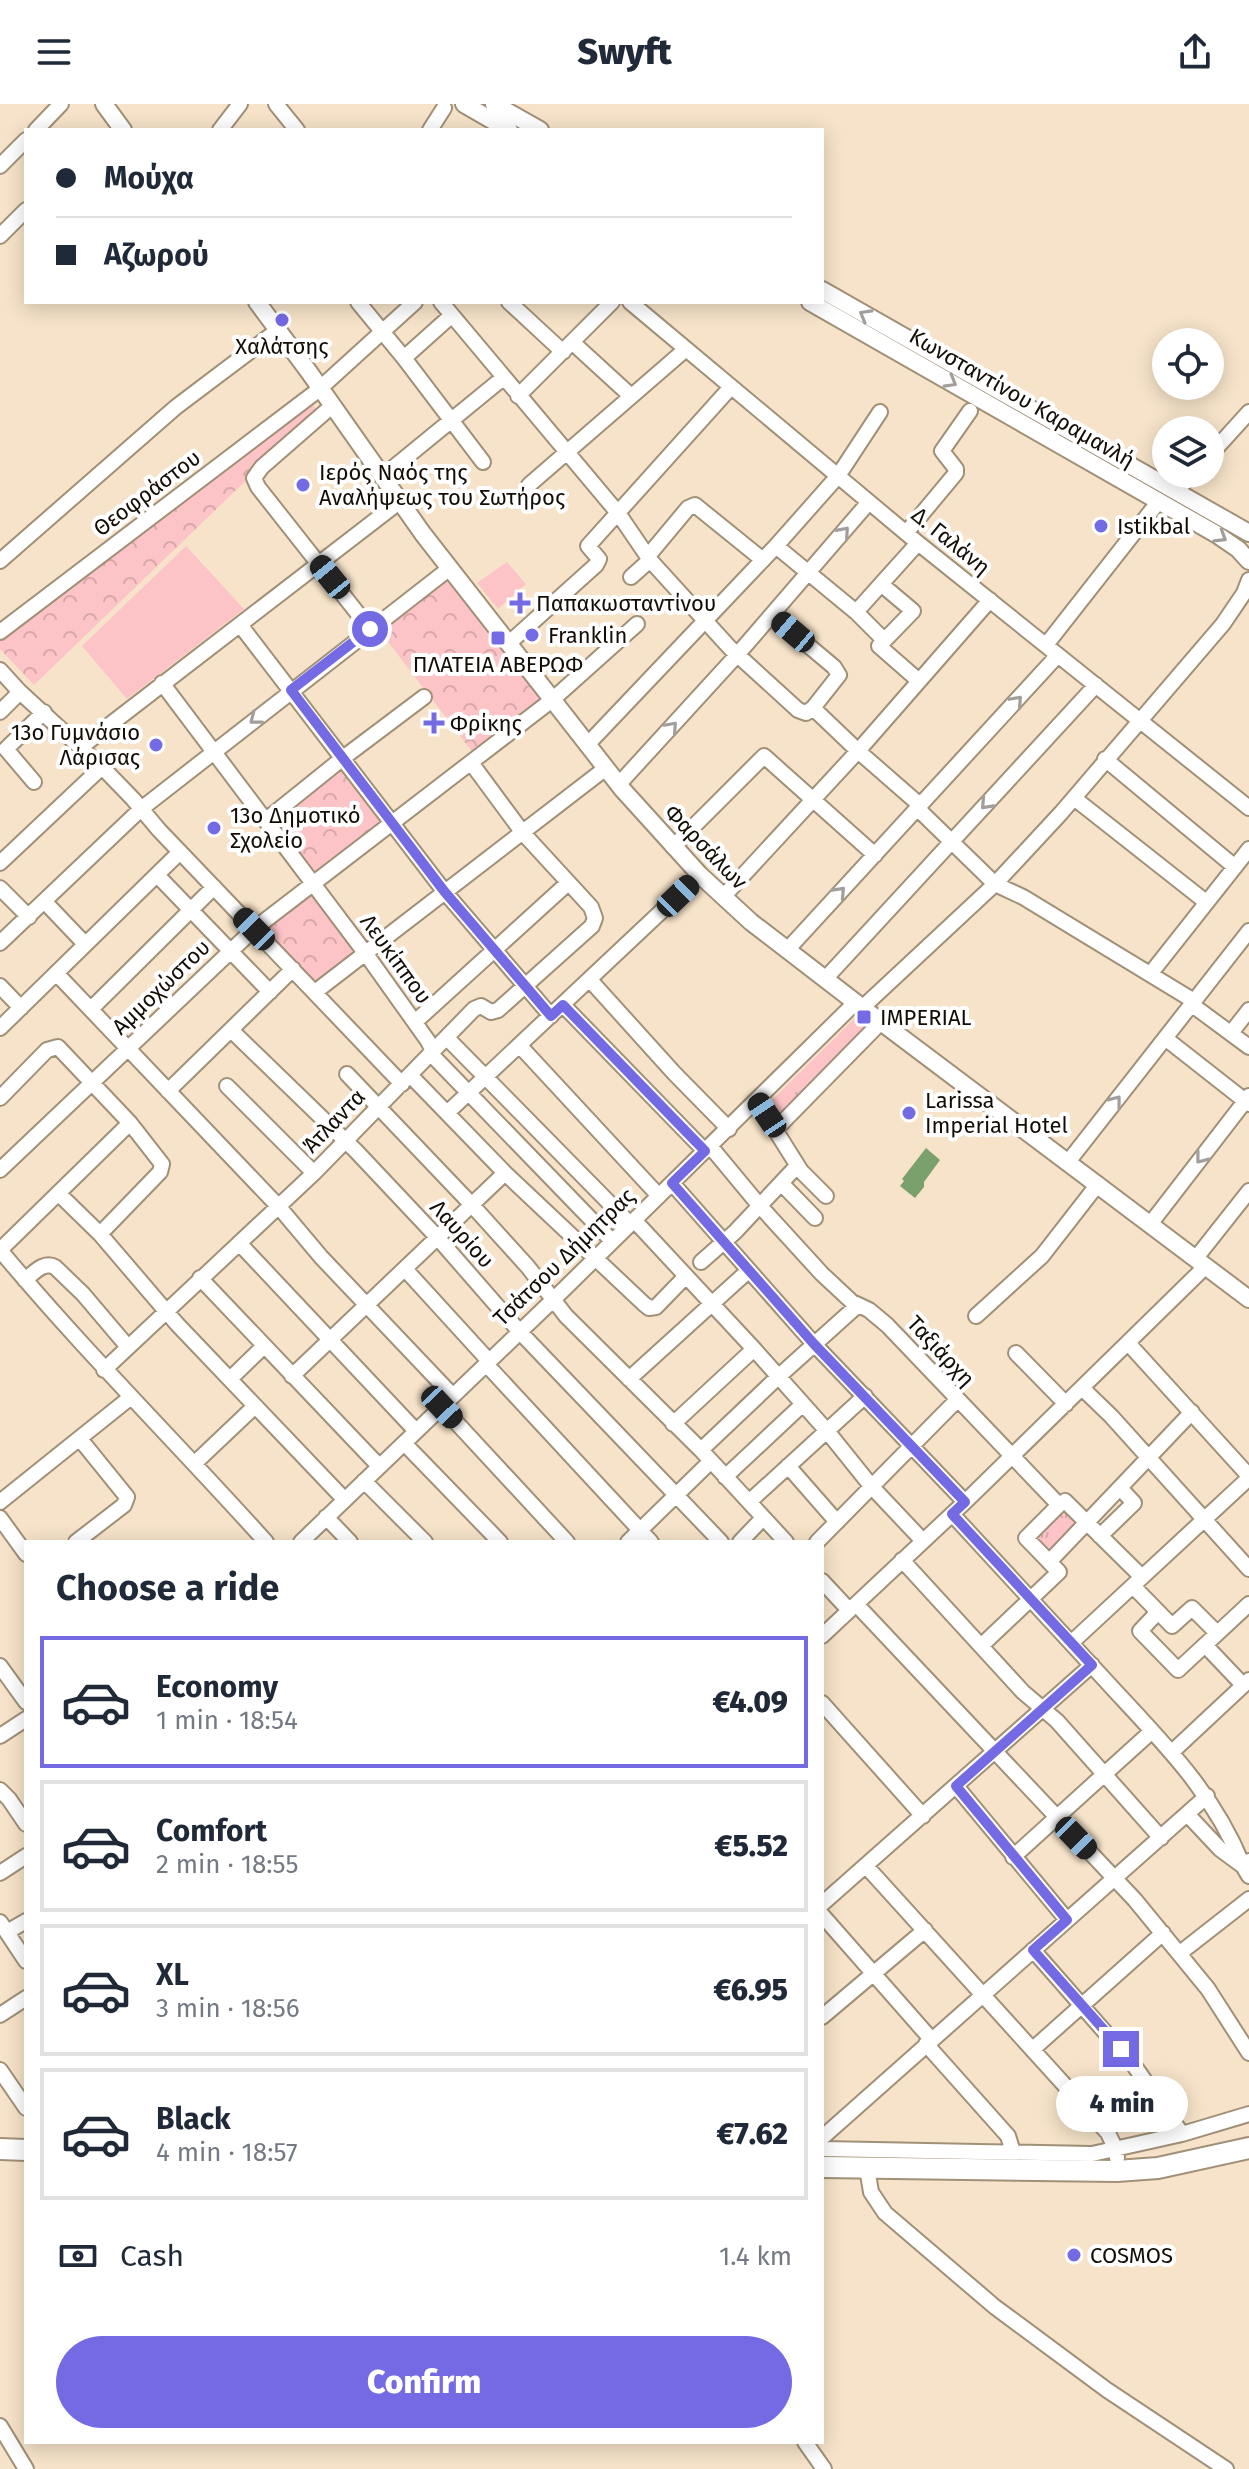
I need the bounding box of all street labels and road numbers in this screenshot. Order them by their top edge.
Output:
street label: Κωνσταντίνου Καραμανλή [905,322,1139,474]
street label: Θεοφράστου [88,444,206,542]
street label: Δ. Γαλάνη [906,501,996,581]
street label: Φαρσάλων [659,799,753,895]
street label: Λευκίππου [354,909,438,1009]
street label: Αμμοχώστου [106,934,216,1040]
street label: Άτλαντα [297,1083,371,1159]
street label: Τσάτσου Δήμητρας [488,1183,640,1331]
street label: Λαυρίου [424,1194,500,1274]
street label: Ταξιάρχη [901,1310,981,1392]

